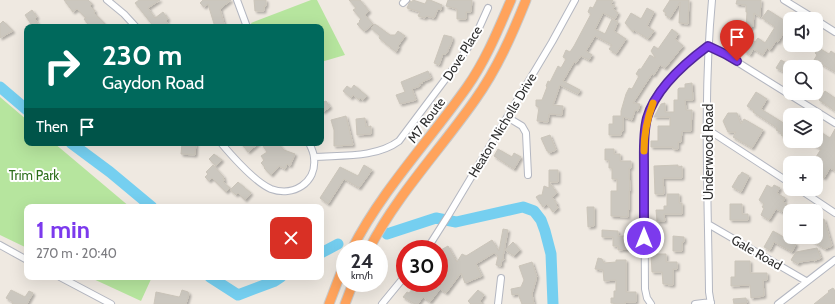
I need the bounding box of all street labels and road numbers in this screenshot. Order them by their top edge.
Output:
street label: Dove Place [439,22,485,83]
street label: Heaton Nicholls Drive [465,70,540,180]
street label: M7 Route [404,94,448,146]
street label: Underwood Road [700,104,716,200]
street label: Gale Road [729,231,785,273]

